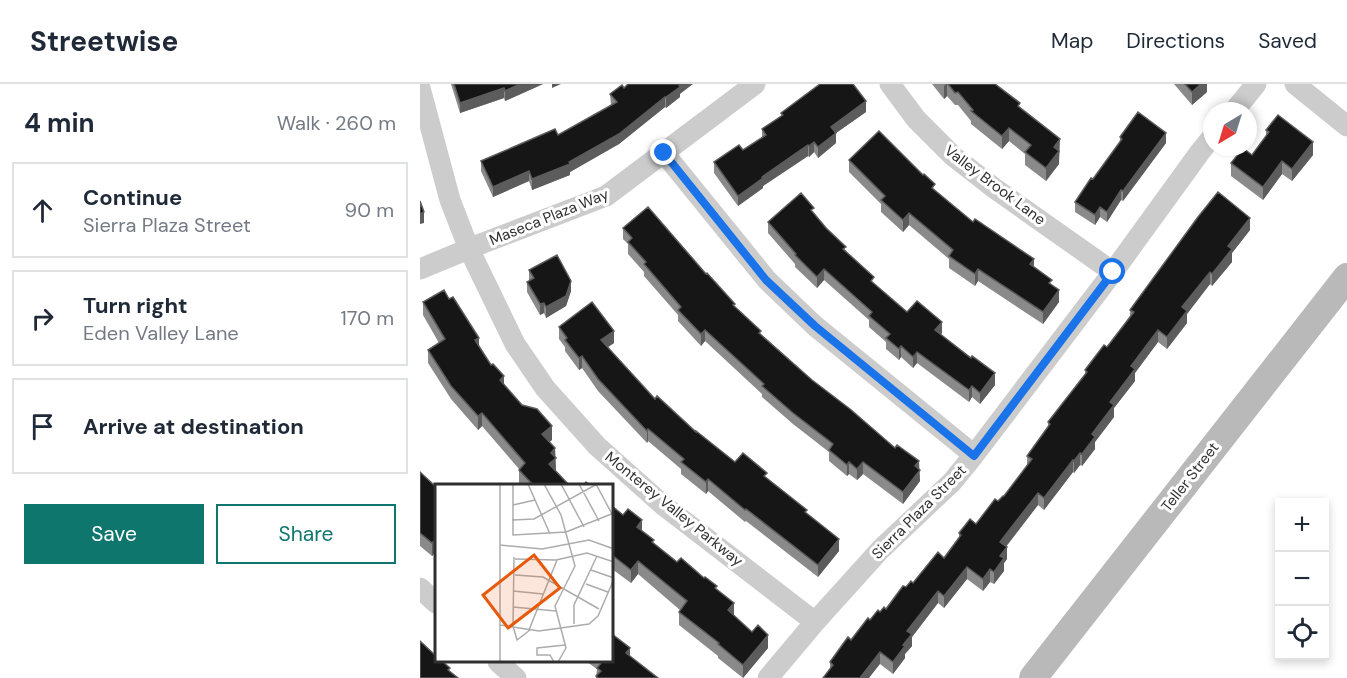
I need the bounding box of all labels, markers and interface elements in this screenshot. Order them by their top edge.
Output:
text: Streetwise [30,23,178,60]
text: Map [1051,27,1093,55]
text: Directions [1126,27,1225,55]
text: Saved [1258,27,1317,55]
north arrow [1203,102,1257,156]
text: 4 min [24,106,95,140]
text: Walk · 260 m [277,110,396,136]
route end [650,139,676,165]
street label: Valley Brook Lane [940,140,1050,230]
text: Continue [83,183,182,212]
street label: Maseca Plaza Way [486,184,612,250]
icon: ahead [26,194,59,227]
text: 90 m [345,197,394,223]
text: Sierra Plaza Street [83,212,251,238]
route start [1099,258,1125,284]
text: Turn right [83,291,188,320]
icon: right [26,302,59,335]
text: 170 m [341,305,394,331]
text: Eden Valley Lane [83,320,239,346]
icon: arrive [26,410,59,443]
text: Arrive at destination [83,412,304,441]
street label: Teller Street [1157,438,1223,516]
street label: Monterey Valley Parkway [601,447,748,571]
street label: Sierra Plaza Street [867,460,971,564]
inset map [435,484,614,663]
map controls [1275,498,1329,660]
button: + [1275,498,1329,552]
button: Save [24,504,204,564]
button: Share [216,504,396,564]
button: − [1275,552,1329,606]
button: locate [1275,606,1329,660]

